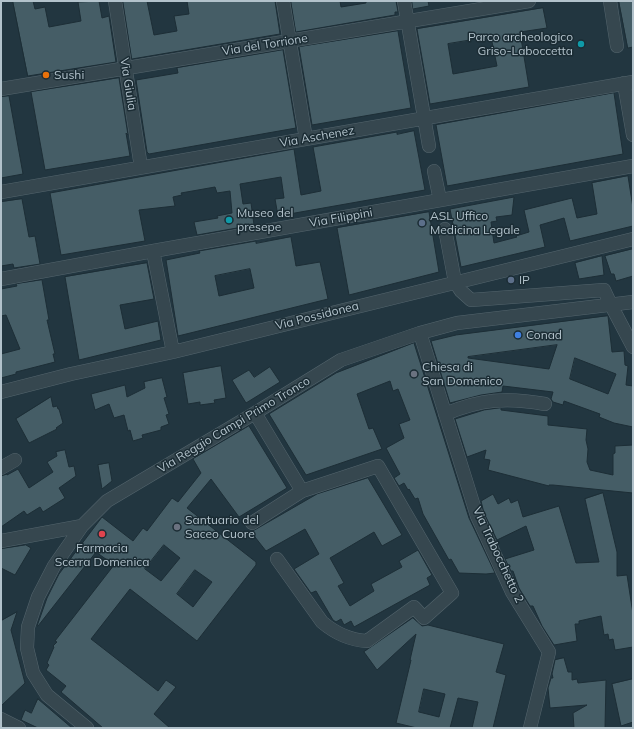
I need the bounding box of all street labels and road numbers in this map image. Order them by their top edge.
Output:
street label: Via del Torrione [221,31,309,59]
street label: Via Giulia [117,57,139,111]
street label: Via Aschenez [279,123,355,151]
street label: Via Filippini [308,205,374,231]
street label: Via Possidonea [274,299,360,333]
street label: Via Reggio Campi Primo Tronco [155,374,313,476]
street label: Via Trabocchetto 2 [469,505,527,605]

